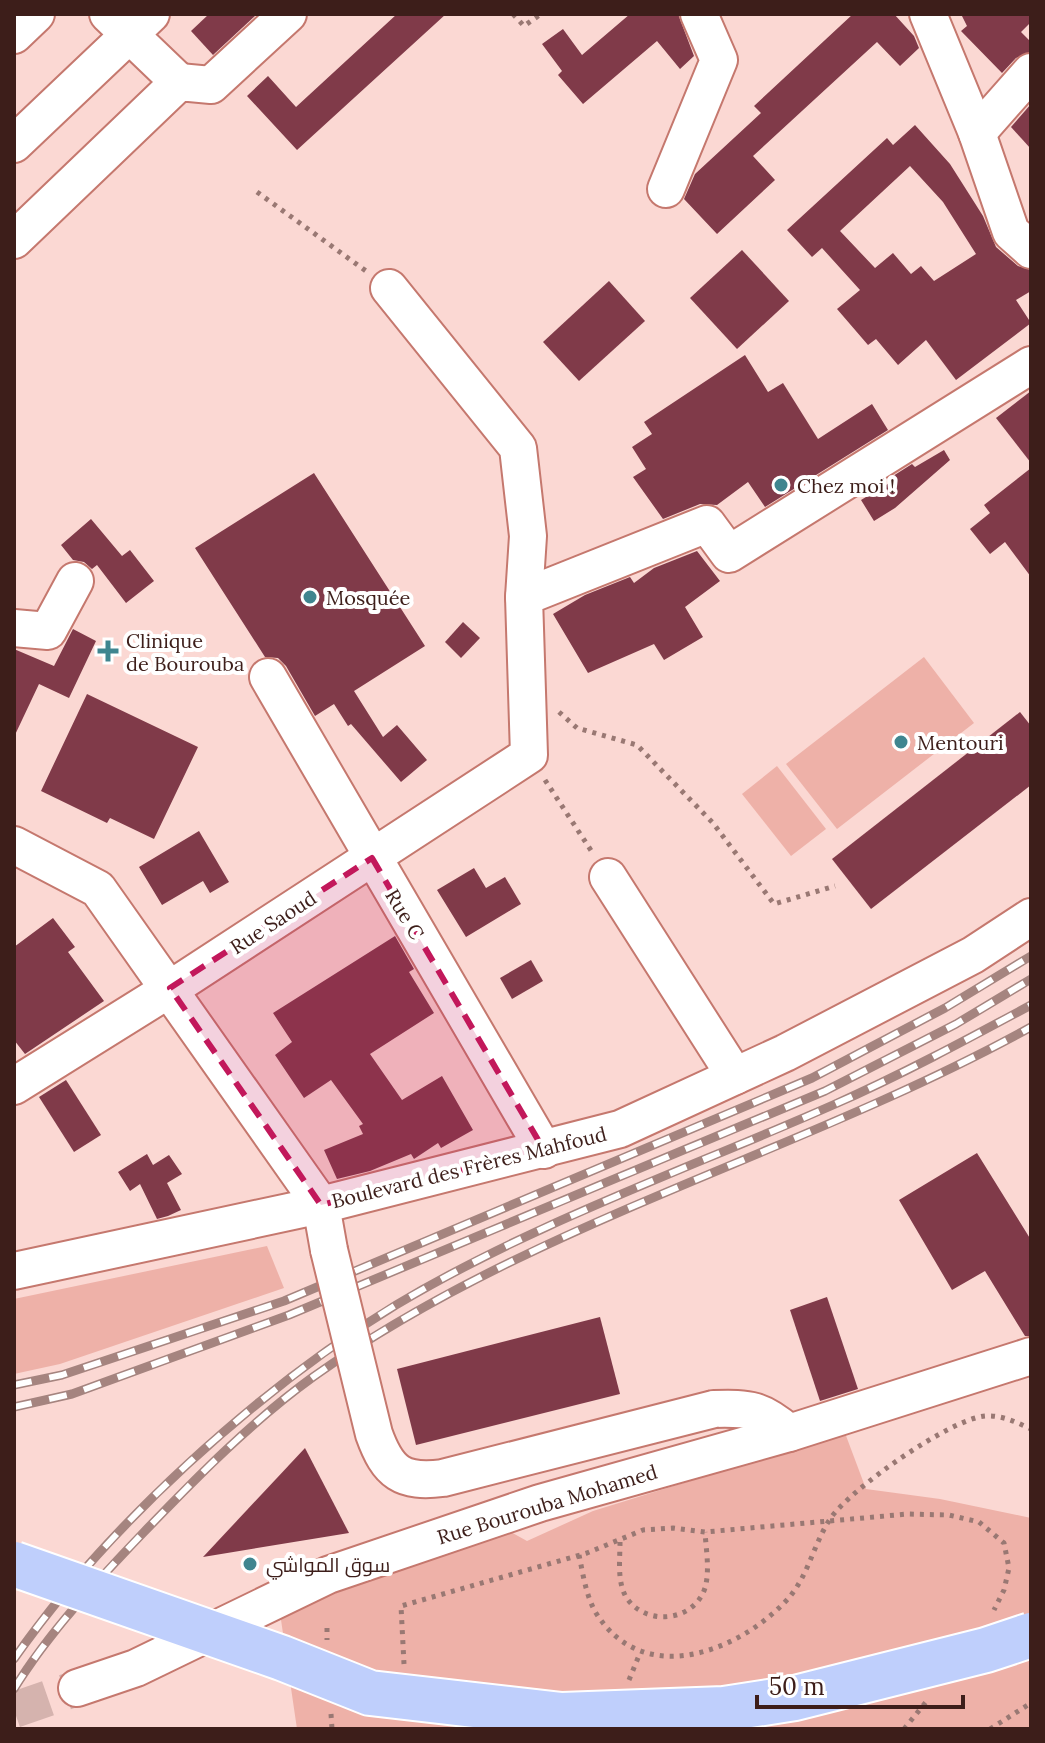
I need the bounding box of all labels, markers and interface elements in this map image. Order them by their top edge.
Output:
place label: Chez moi ! [797,473,895,498]
marker: Chez moi ! [772,476,790,494]
place label: Mosquée [326,585,410,610]
marker: Mosquée [301,588,319,606]
place label: Clinique de Bourouba [126,628,244,676]
marker: Clinique de Bourouba [97,640,119,662]
place label: Mentouri [917,730,1004,755]
marker: Mentouri [892,733,910,751]
street label: Rue C [380,884,430,944]
street label: Rue Saoud [225,885,321,959]
street label: Boulevard des Frères Mahfoud [329,1121,609,1213]
street label: Rue Bourouba Mohamed [434,1459,660,1549]
place label: سوق المواشي [266,1552,390,1580]
marker: سوق المواشي [241,1555,259,1573]
scale bar [757,1659,963,1709]
text: 50 m [769,1671,825,1702]

